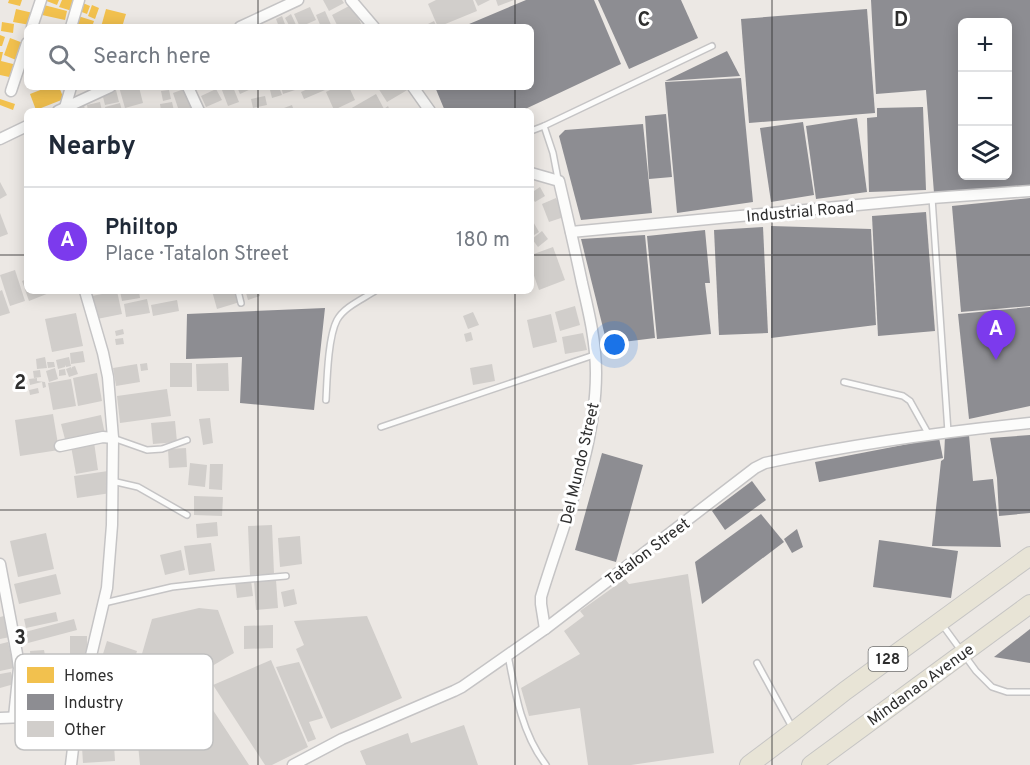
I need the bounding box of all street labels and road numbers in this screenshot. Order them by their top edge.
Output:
street label: Industrial Road [745,198,855,228]
street label: Del Mundo Street [557,401,605,526]
street label: Tatalon Street [602,514,694,591]
street label: Mindanao Avenue [864,640,978,731]
road number: 128 [868,647,908,671]

